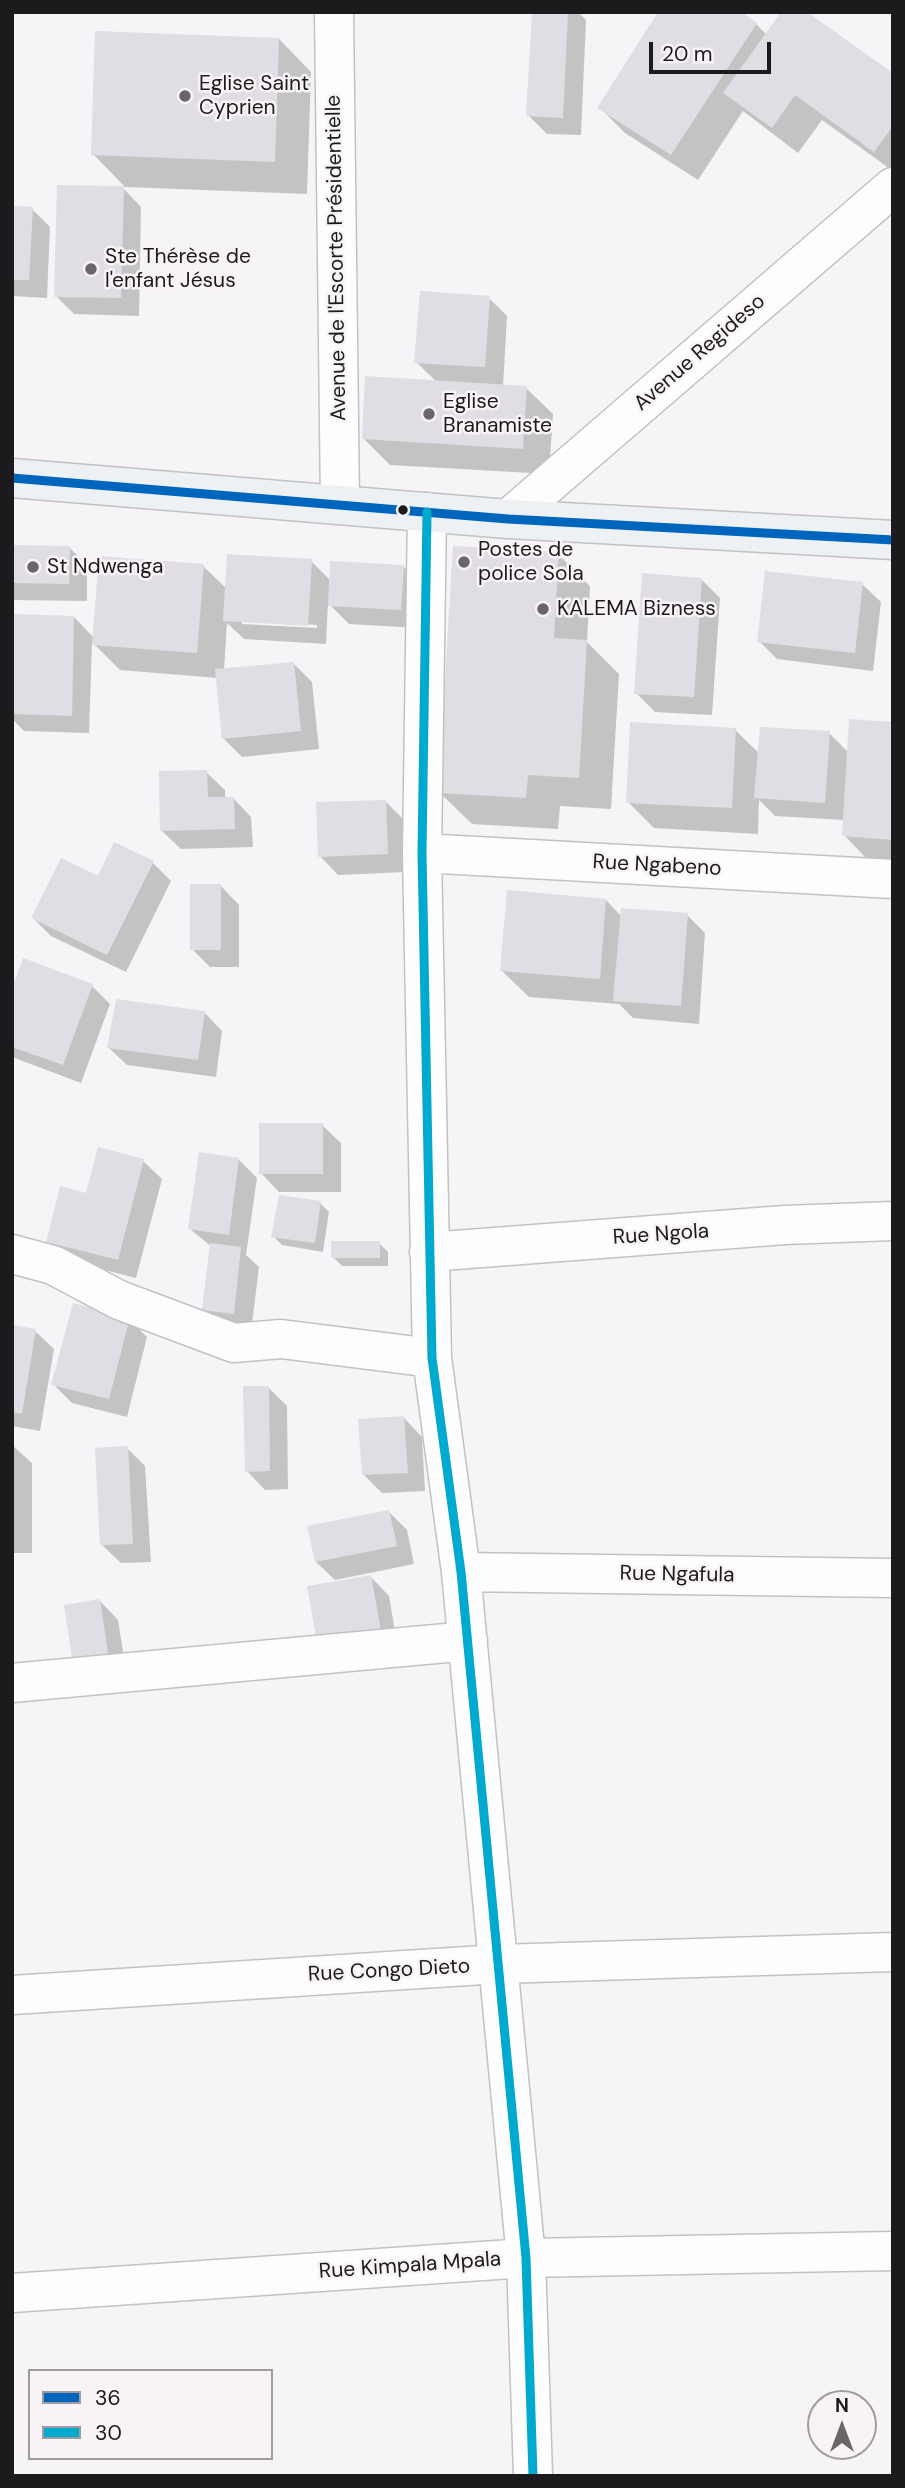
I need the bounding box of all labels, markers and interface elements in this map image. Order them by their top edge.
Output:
scale bar [653,28,776,72]
text: 20 m [662,40,713,68]
place label: Eglise Saint Cyprien [199,71,309,121]
marker: Eglise Saint Cyprien [177,88,193,104]
street label: Avenue de l'Escorte Présidentielle [322,95,352,421]
place label: Ste Thérèse de l'enfant Jésus [105,244,251,294]
marker: Ste Thérèse de l'enfant Jésus [83,261,99,277]
street label: Avenue Regideso [629,289,771,417]
place label: Eglise Branamiste [443,389,552,439]
marker: Eglise Branamiste [421,406,437,422]
unlabelled marker [396,503,410,517]
place label: Postes de police Sola [478,537,584,587]
place label: St Ndwenga [47,554,163,580]
marker: Postes de police Sola [456,554,472,570]
marker: St Ndwenga [25,559,41,575]
place label: KALEMA Bizness [557,596,716,622]
marker: KALEMA Bizness [535,601,551,617]
street label: Rue Ngabeno [592,850,722,882]
street label: Rue Ngola [612,1219,710,1251]
street label: Rue Ngafula [619,1561,735,1589]
street label: Rue Congo Dieto [307,1954,471,1988]
street label: Rue Kimpala Mpala [318,2247,502,2285]
legend [28,2369,273,2460]
text: 36 [95,2384,121,2412]
north arrow [807,2390,877,2460]
text: N [835,2393,849,2418]
text: 30 [95,2419,122,2447]

